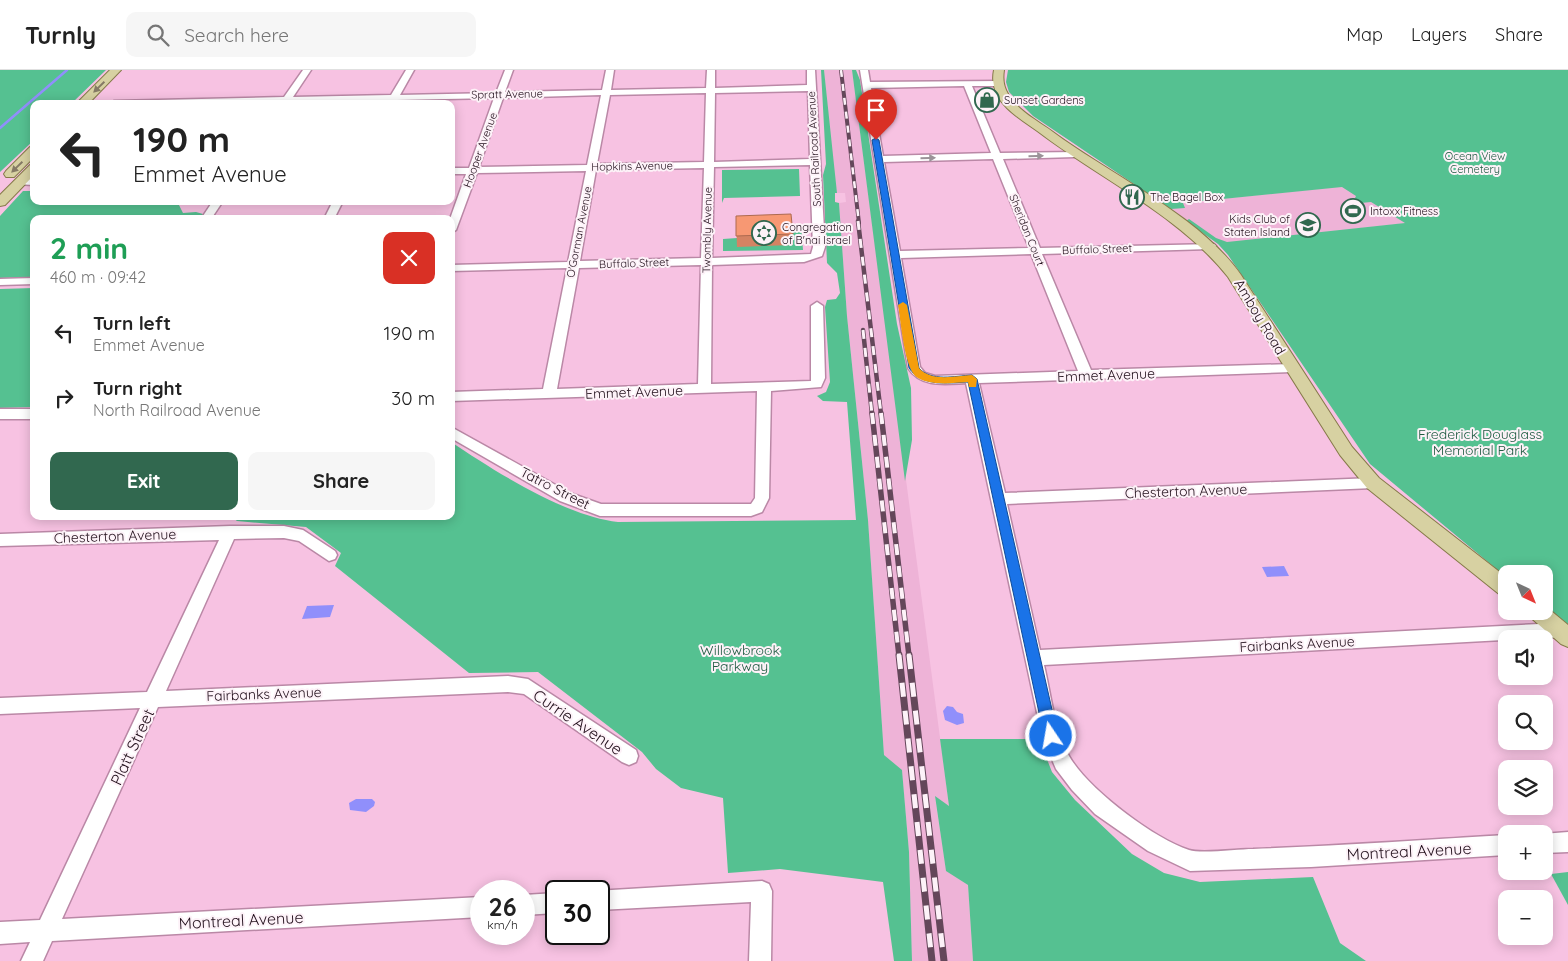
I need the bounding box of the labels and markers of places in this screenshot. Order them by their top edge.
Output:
shop icon: Sunset Gardens [974,87,1000,113]
pin [855,89,897,140]
place label: Sunset Gardens [1004,93,1084,107]
restaurant icon: The Bagel Box [1119,184,1145,210]
place label: The Bagel Box [1150,190,1223,204]
sports icon: Intoxx Fitness [1340,198,1366,224]
place label: Intoxx Fitness [1370,204,1438,218]
place label: Kids Club of Staten Island [1224,212,1290,239]
school or university icon: Kids Club of Staten Island [1295,212,1321,238]
synagogue icon: Congregation of B'nai Israel [751,220,777,246]
place label: Congregation of B'nai Israel [782,220,852,247]

